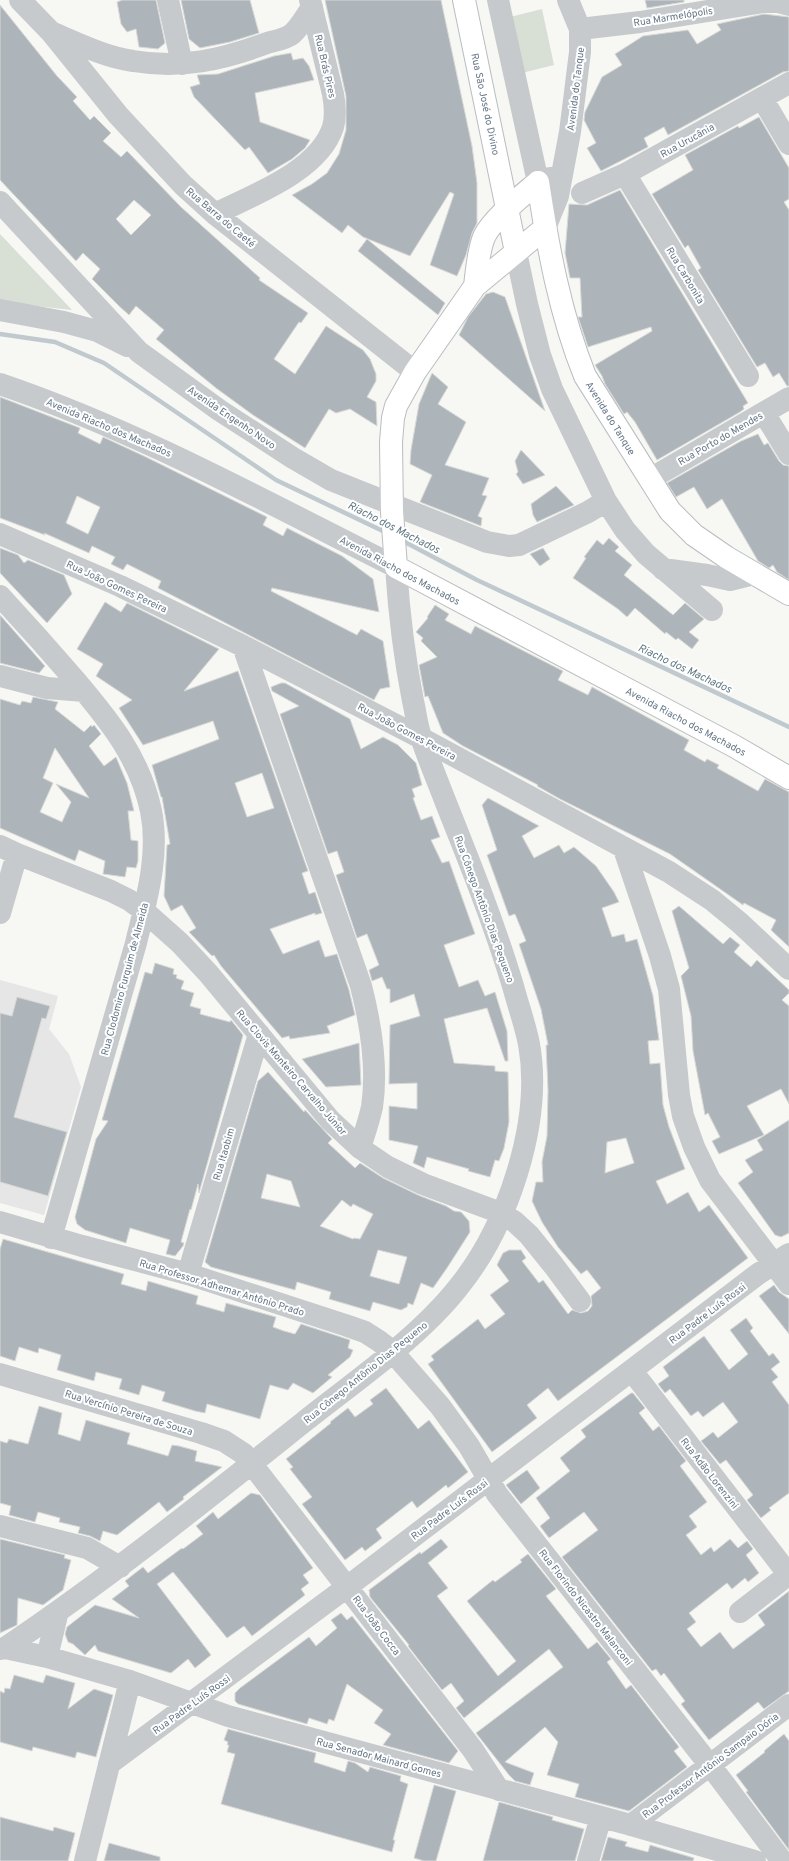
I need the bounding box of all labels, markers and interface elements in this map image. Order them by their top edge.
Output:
street label: Rua Marmelópolis [633,5,714,30]
street label: Rua Brás Pires [311,33,338,100]
street label: Avenida do Tanque [565,47,588,132]
street label: Rua São José do Divino [467,52,502,157]
street label: Rua Urucânia [658,121,717,161]
street label: Rua Barra do Caeté [183,185,257,251]
street label: Rua Carbonita [663,245,707,307]
street label: Avenida do Tanque [582,380,638,458]
street label: Avenida Engenho Novo [185,384,278,453]
street label: Avenida Riacho dos Machados [44,396,173,461]
street label: Rua Porto do Mendes [676,410,766,469]
water label: Riacho dos Machados [345,499,443,558]
street label: Avenida Riacho dos Machados [337,534,462,609]
street label: Rua João Gomes Pereira [64,558,169,616]
water label: Riacho dos Machados [636,641,735,697]
street label: Avenida Riacho dos Machados [623,685,748,760]
street label: Rua João Gomes Pereira [355,701,458,764]
street label: Rua Cônego Antônio Dias Pequeno [451,834,516,985]
street label: Rua Clodomiro Furquim de Almeida [99,902,152,1057]
street label: Rua Clovis Monteiro Carvalho Júnior [233,1007,349,1139]
street label: Rua Itaobim [211,1127,238,1182]
street label: Rua Professor Adhemar Antônio Prado [137,1257,306,1320]
street label: Rua Padre Luís Rossi [667,1281,749,1347]
street label: Rua Cônego Antônio Dias Pequeno [301,1319,431,1427]
street label: Rua Vercínio Pereira de Souza [63,1388,194,1439]
street label: Rua Adão Lorenzini [677,1436,741,1512]
street label: Rua Padre Luís Rossi [409,1477,491,1543]
street label: Rua Florindo Nicastro Malanconi [535,1547,634,1669]
street label: Rua João Cocca [349,1593,403,1658]
street label: Rua Padre Luís Rossi [150,1673,233,1738]
street label: Rua Professor Antônio Sampaio Dória [640,1711,782,1822]
street label: Rua Senador Mainard Gomes [315,1736,443,1781]

